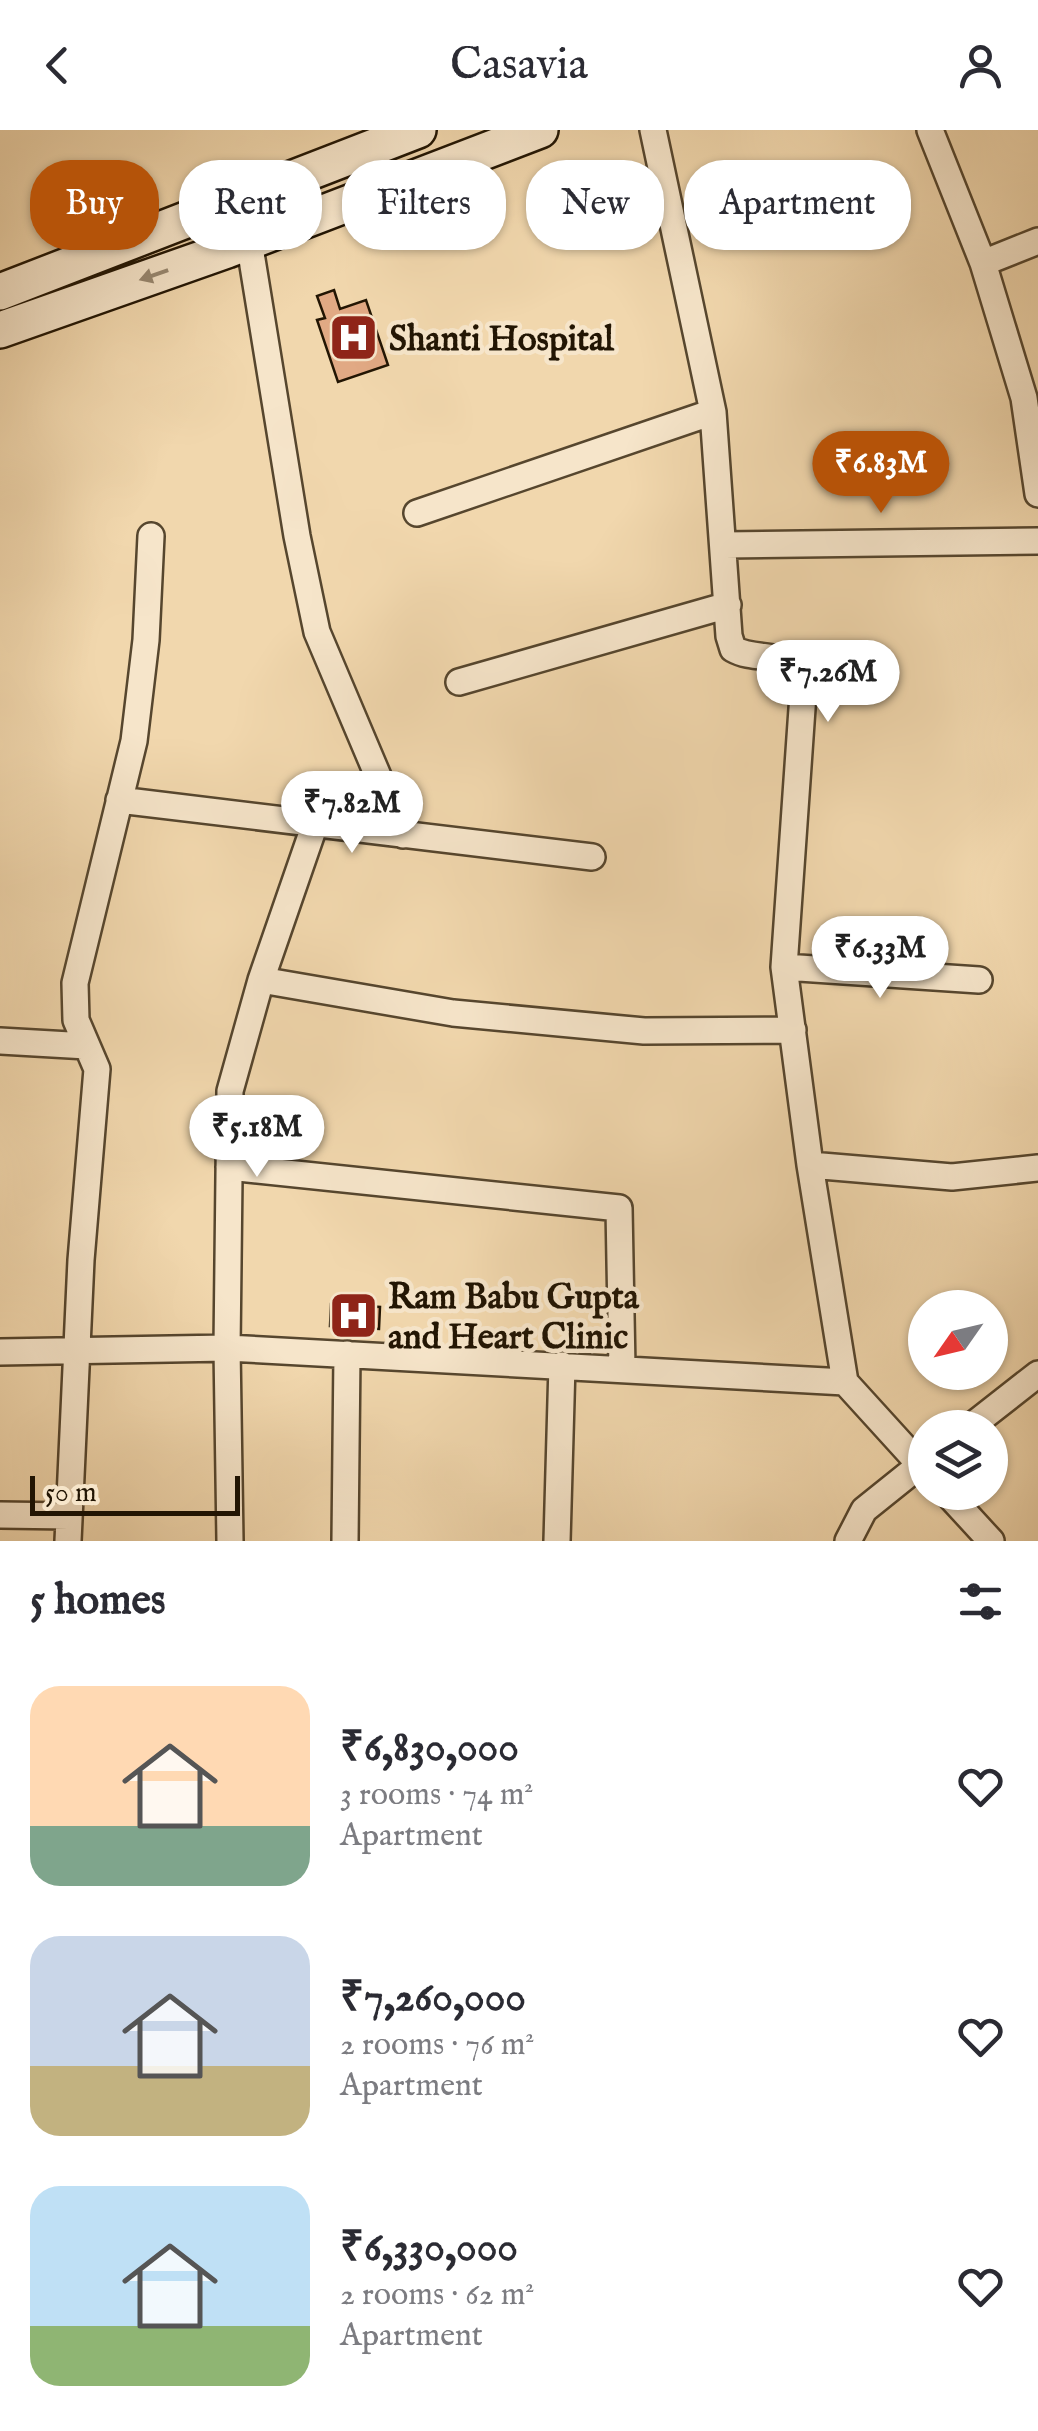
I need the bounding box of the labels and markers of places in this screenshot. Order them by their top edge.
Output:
hospital icon: Shanti Hospital [328,312,380,364]
place label: Shanti Hospital [389,318,615,363]
pin: ₹6.83M [800,431,962,516]
pin: ₹7.26M [747,640,909,725]
pin: ₹7.82M [271,771,433,856]
pin: ₹6.33M [799,916,961,1001]
pin: ₹5.18M [176,1095,338,1180]
place label: Ram Babu Gupta and Heart Clinic [388,1276,640,1361]
hospital icon: Ram Babu Gupta and Heart Clinic [327,1290,379,1342]

